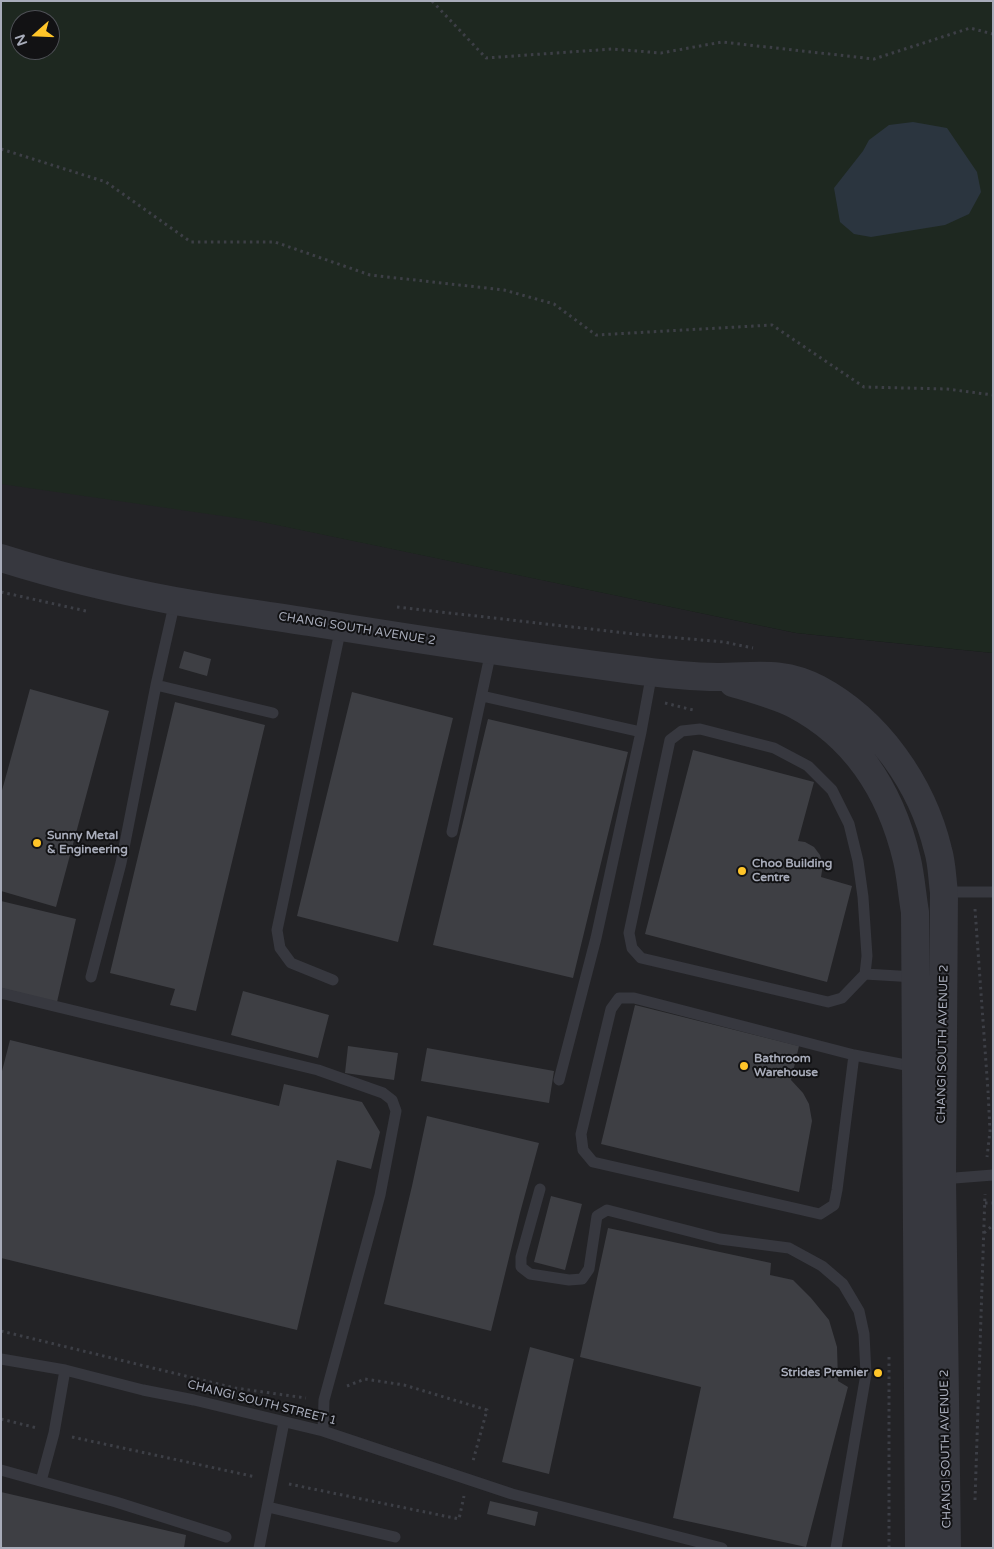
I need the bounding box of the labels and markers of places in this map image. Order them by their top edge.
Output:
place label: Sunny Metal & Engineering [47,829,128,857]
marker: Sunny Metal & Engineering [31,837,43,849]
place label: Choo Building Centre [752,857,832,885]
marker: Choo Building Centre [736,865,748,877]
place label: Bathroom Warehouse [754,1052,818,1080]
marker: Bathroom Warehouse [738,1060,750,1072]
place label: Strides Premier [781,1366,868,1380]
marker: Strides Premier [872,1367,884,1379]

